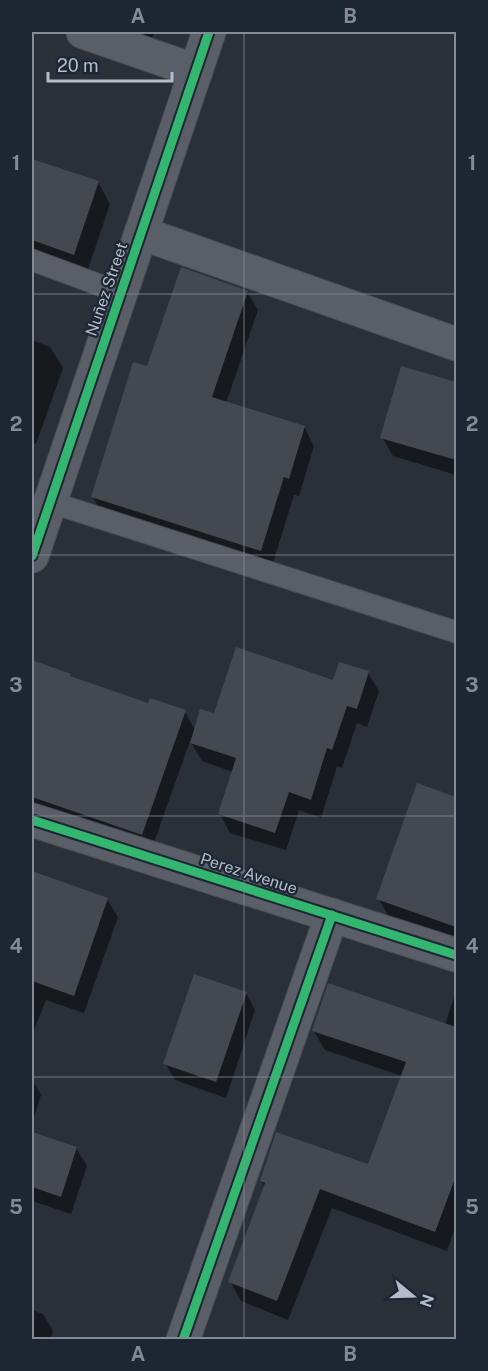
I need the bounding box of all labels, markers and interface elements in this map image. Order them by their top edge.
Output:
text: A [131,4,145,28]
text: B [343,4,357,28]
scale bar [48,45,172,83]
text: 20 m [57,55,99,76]
text: 1 [12,151,20,175]
text: 1 [468,151,476,175]
street label: Nuñez Street [82,240,131,339]
text: 2 [10,412,22,436]
text: 2 [466,412,478,436]
text: 3 [9,673,23,697]
text: 3 [465,673,479,697]
street label: Perez Avenue [198,849,300,898]
text: 4 [9,934,23,958]
text: 4 [465,934,479,958]
text: 5 [9,1195,23,1219]
text: 5 [465,1195,479,1219]
north arrow [383,1266,443,1326]
text: N [416,1292,438,1310]
text: A [131,1342,145,1366]
text: B [343,1342,357,1366]

